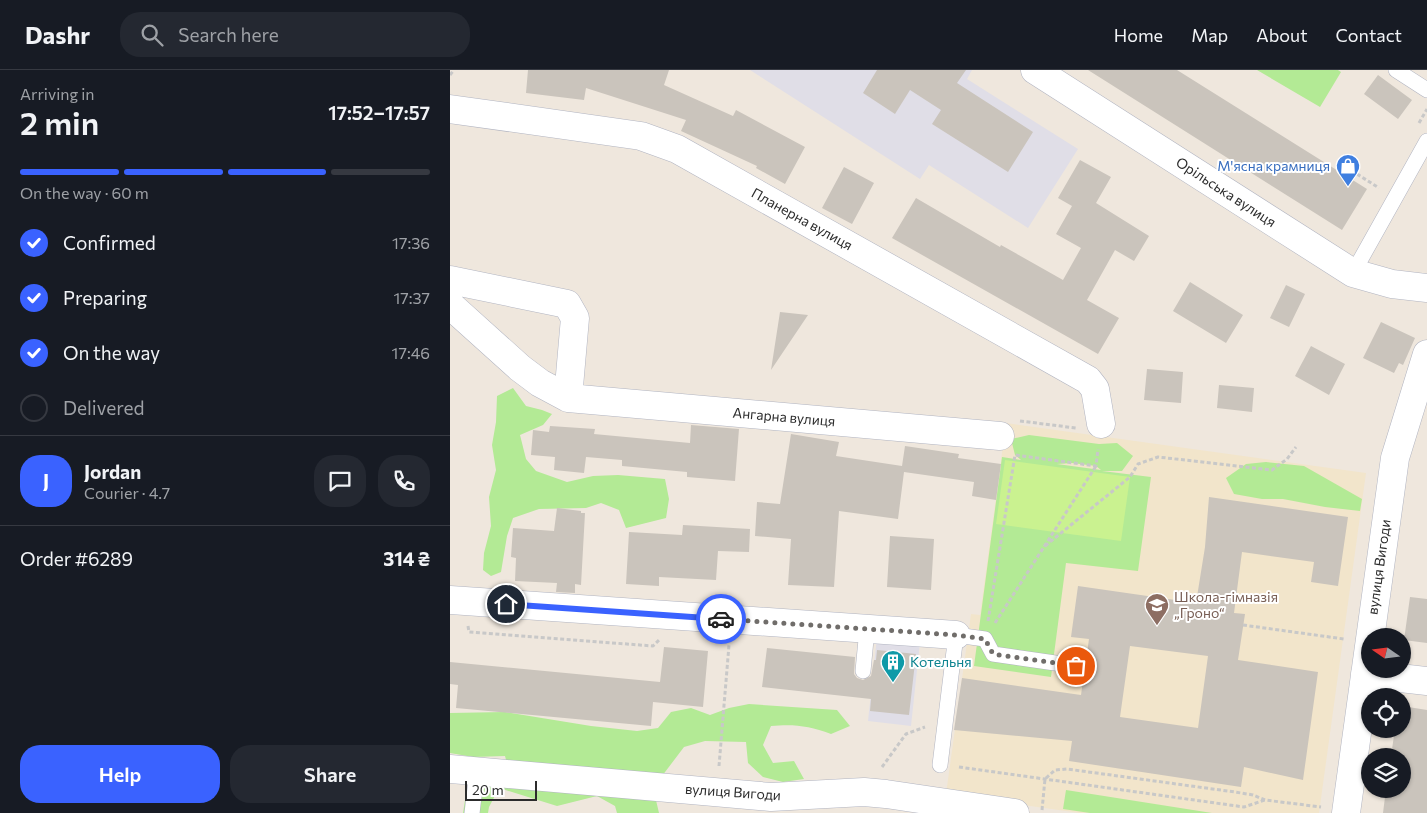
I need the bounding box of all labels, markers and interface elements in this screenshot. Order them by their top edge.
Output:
search box [120,12,470,57]
text: Dashr [25,20,90,49]
icon: search [138,21,166,49]
text: Search here [178,23,279,46]
text: Home [1114,24,1163,46]
text: Map [1191,24,1228,46]
text: About [1256,24,1308,46]
text: Contact [1336,24,1402,46]
text: Arriving in [20,84,94,103]
text: 17:52–17:57 [328,101,430,124]
text: 2 min [20,102,99,142]
street label: Орільська вулиця [1173,153,1279,230]
shop icon: М'ясна крамниця [1335,153,1361,187]
place label: М'ясна крамниця [1217,157,1330,174]
text: On the way · 60 m [20,183,149,202]
street label: Планерна вулиця [749,184,856,253]
icon: check [20,229,48,257]
text: Confirmed [63,231,156,254]
text: 17:36 [392,233,430,252]
icon: check [20,284,48,312]
text: Preparing [63,286,147,309]
text: 17:37 [393,288,430,307]
icon: check [20,339,48,367]
text: On the way [63,341,160,364]
text: 17:46 [392,343,430,362]
text: Delivered [63,396,144,419]
street label: Ангарна вулиця [732,404,836,429]
button: chat [314,455,366,507]
button: phone [378,455,430,507]
text: Jordan [84,460,141,483]
text: J [43,469,49,492]
text: Courier · 4.7 [84,483,170,502]
street label: вулиця Вигоди [1363,518,1394,616]
text: Order #6289 [20,547,133,570]
text: 314 ₴ [383,547,430,570]
pin [485,583,527,625]
place label: Школа-гімназія „Гроно“ [1174,588,1278,621]
icon: home [492,590,520,618]
school or university icon: Школа-гімназія „Гроно“ [1144,592,1170,626]
courier [696,594,746,644]
icon: car [707,605,735,633]
north arrow [1361,628,1411,678]
map controls [1361,628,1411,798]
pin [1055,645,1097,687]
building icon: Котельня [880,649,906,683]
icon: bag [1062,652,1090,680]
place label: Котельня [910,653,972,670]
button: locate [1361,688,1411,738]
button: Help [20,745,220,803]
button: Share [230,745,430,803]
button: layers [1361,748,1411,798]
scale bar [465,778,538,801]
street label: вулиця Вигоди [685,780,782,803]
text: 20 m [472,781,504,798]

